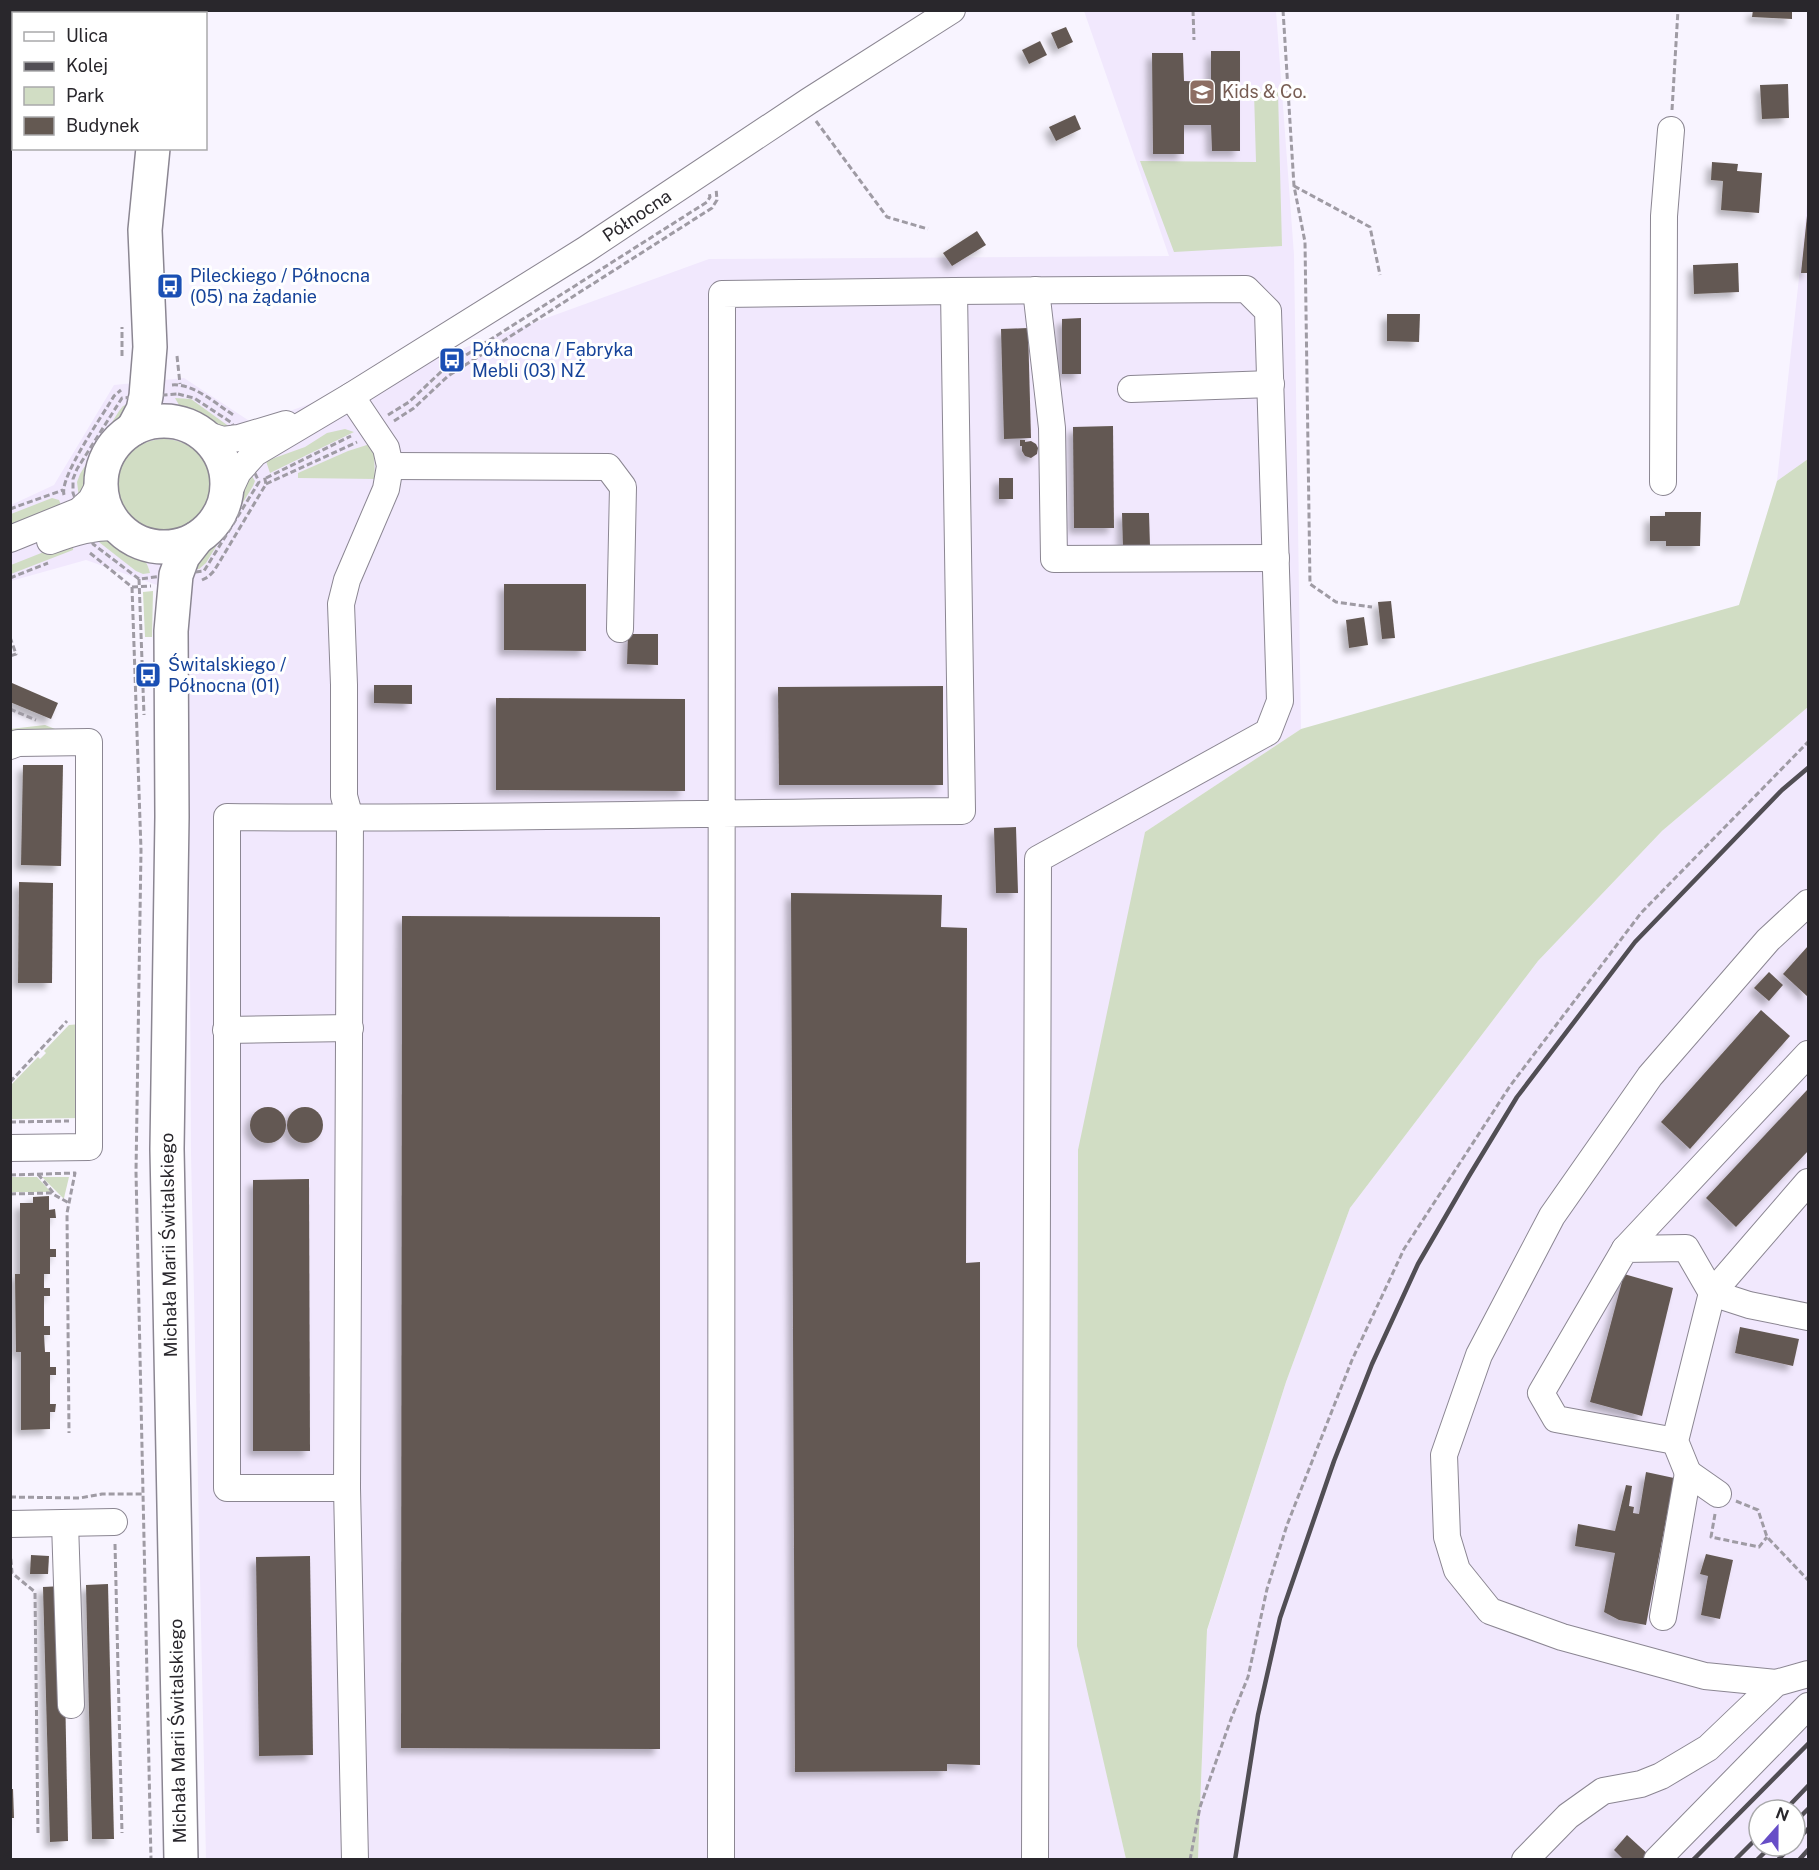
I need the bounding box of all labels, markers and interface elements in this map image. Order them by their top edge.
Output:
legend [12,12,207,150]
text: Ulica [66,25,108,46]
text: Kolej [66,55,108,76]
school or university icon: Kids & Co. [1187,77,1217,107]
place label: Kids & Co. [1222,81,1307,102]
text: Park [66,85,104,106]
text: Budynek [66,115,140,136]
street label: Północna [598,185,675,246]
place label: Pileckiego / Północna (05) na żądanie [190,265,370,307]
bus stop icon: Pileckiego / Północna (05) na żądanie [155,271,185,301]
place label: Północna / Fabryka Mebli (03) NŻ [472,339,633,381]
bus stop icon: Północna / Fabryka Mebli (03) NŻ [437,345,467,375]
place label: Świtalskiego / Północna (01) [168,653,287,696]
bus stop icon: Świtalskiego / Północna (01) [133,660,163,690]
street label: Michała Marii Świtalskiego [155,1132,181,1358]
street label: Michała Marii Świtalskiego [164,1618,190,1844]
north arrow [1747,1798,1807,1858]
text: N [1773,1803,1791,1826]

